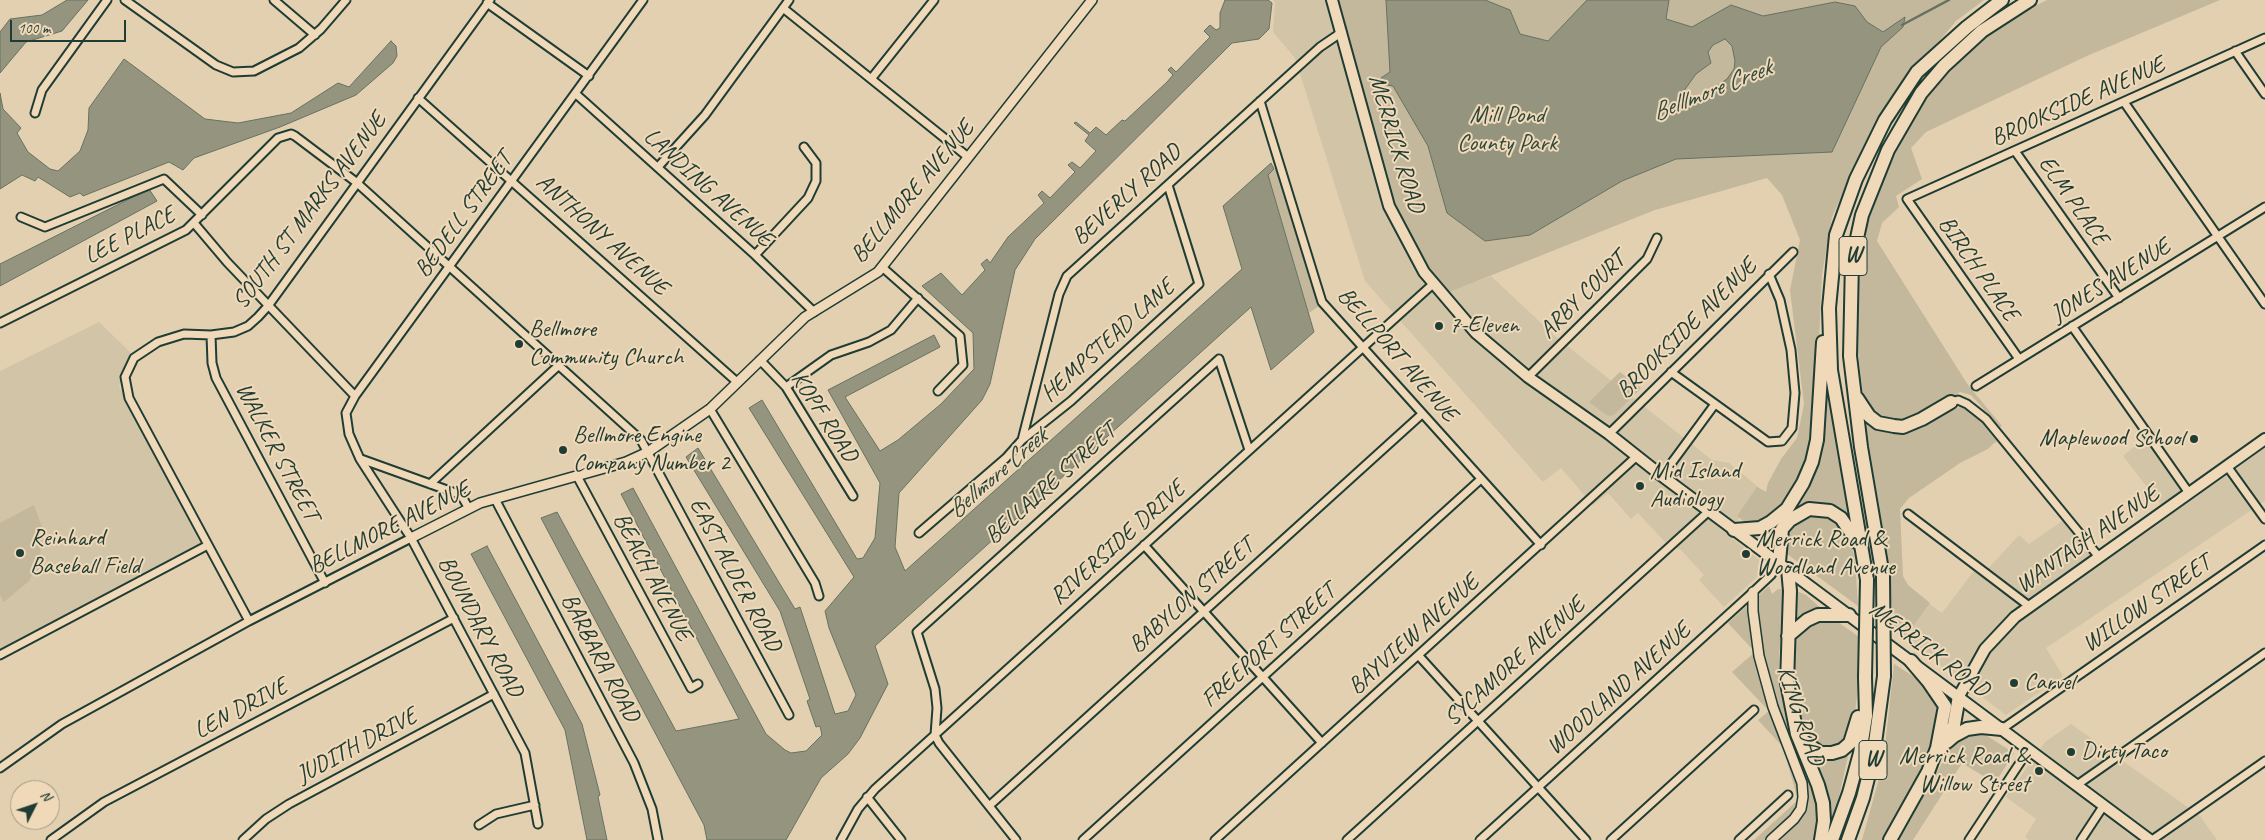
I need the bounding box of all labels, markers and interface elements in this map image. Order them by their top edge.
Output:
scale bar [12,10,129,42]
text: 100 m [18,19,50,38]
street label: BROOKSIDE AVENUE [1987,51,2169,153]
water label: Belllmore Creek [1648,53,1776,129]
street label: MERRICK ROAD [1361,72,1431,216]
park label: Mill Pond County Park [1457,102,1557,158]
street label: SOUTH ST MARKS AVENUE [227,107,393,315]
street label: BELLMORE AVENUE [845,115,981,269]
street label: LANDING AVENUE [637,122,779,254]
street label: BEVERLY ROAD [1066,138,1188,252]
street label: BEDELL STREET [409,147,519,283]
street label: ELM PLACE [2032,151,2114,251]
street label: ANTHONY AVENUE [530,168,674,302]
street label: LEE PLACE [80,201,180,271]
street label: BIRCH PLACE [1931,211,2025,327]
street label: JONES AVENUE [2046,233,2176,329]
road number: W [1839,237,1867,276]
street label: ARBY COURT [1534,247,1632,345]
street label: BROOKSIDE AVENUE [1611,253,1763,405]
street label: HEMPSTEAD LANE [1035,273,1181,409]
street label: BELLPORT AVENUE [1331,282,1463,428]
place label: 7-Eleven [1449,312,1519,340]
place label: Bellmore Community Church [529,316,683,372]
marker: 7-Eleven [1433,320,1445,332]
marker: Bellmore Community Church [513,338,525,350]
street label: KOPF ROAD [784,366,864,468]
street label: WALKER STREET [229,378,325,526]
street label: BELLAIRE STREET [979,417,1123,551]
place label: Bellmore Engine Company Number 2 [573,422,730,478]
water label: Bellmore Creek [942,423,1054,525]
place label: Maplewood School [2039,425,2184,453]
marker: Maplewood School [2188,433,2200,445]
marker: Bellmore Engine Company Number 2 [557,444,569,456]
place label: Mid Island Audiology [1650,458,1740,514]
street label: BELLMORE AVENUE [305,475,475,581]
street label: RIVERSIDE DRIVE [1044,475,1192,611]
marker: Mid Island Audiology [1634,480,1646,492]
street label: WANTAGH AVENUE [2011,480,2165,600]
street label: EAST ALDER ROAD [682,493,788,657]
street label: BEACH AVENUE [606,508,698,646]
place label: Reinhard Baseball Field [30,525,140,581]
place label: Merrick Road & Woodland Avenue [1756,526,1895,582]
street label: BABYLON STREET [1123,532,1261,660]
marker: Reinhard Baseball Field [14,547,26,559]
marker: Merrick Road & Woodland Avenue [1740,548,1752,560]
street label: WILLOW STREET [2077,549,2217,659]
street label: BOUNDARY ROAD [431,552,529,702]
street label: BAYVIEW AVENUE [1343,569,1485,701]
street label: FREEPORT STREET [1196,578,1342,714]
street label: BARBARA ROAD [554,589,646,727]
street label: SYCAMORE AVENUE [1439,591,1591,733]
street label: MERRICK ROAD [1863,596,1995,704]
street label: WOODLAND AVENUE [1541,617,1697,761]
street label: KING ROAD [1770,662,1830,770]
place label: Carvel [2024,669,2074,697]
street label: LEN DRIVE [189,672,293,746]
marker: Carvel [2008,677,2020,689]
street label: JUDITH DRIVE [292,702,422,790]
place label: Dirty Taco [2081,738,2167,766]
road number: W [1859,740,1887,780]
place label: Merrick Road & Willow Street [1899,743,2029,799]
marker: Dirty Taco [2065,746,2077,758]
marker: Merrick Road & Willow Street [2033,765,2045,777]
north arrow [10,780,60,830]
text: N [37,787,55,804]

